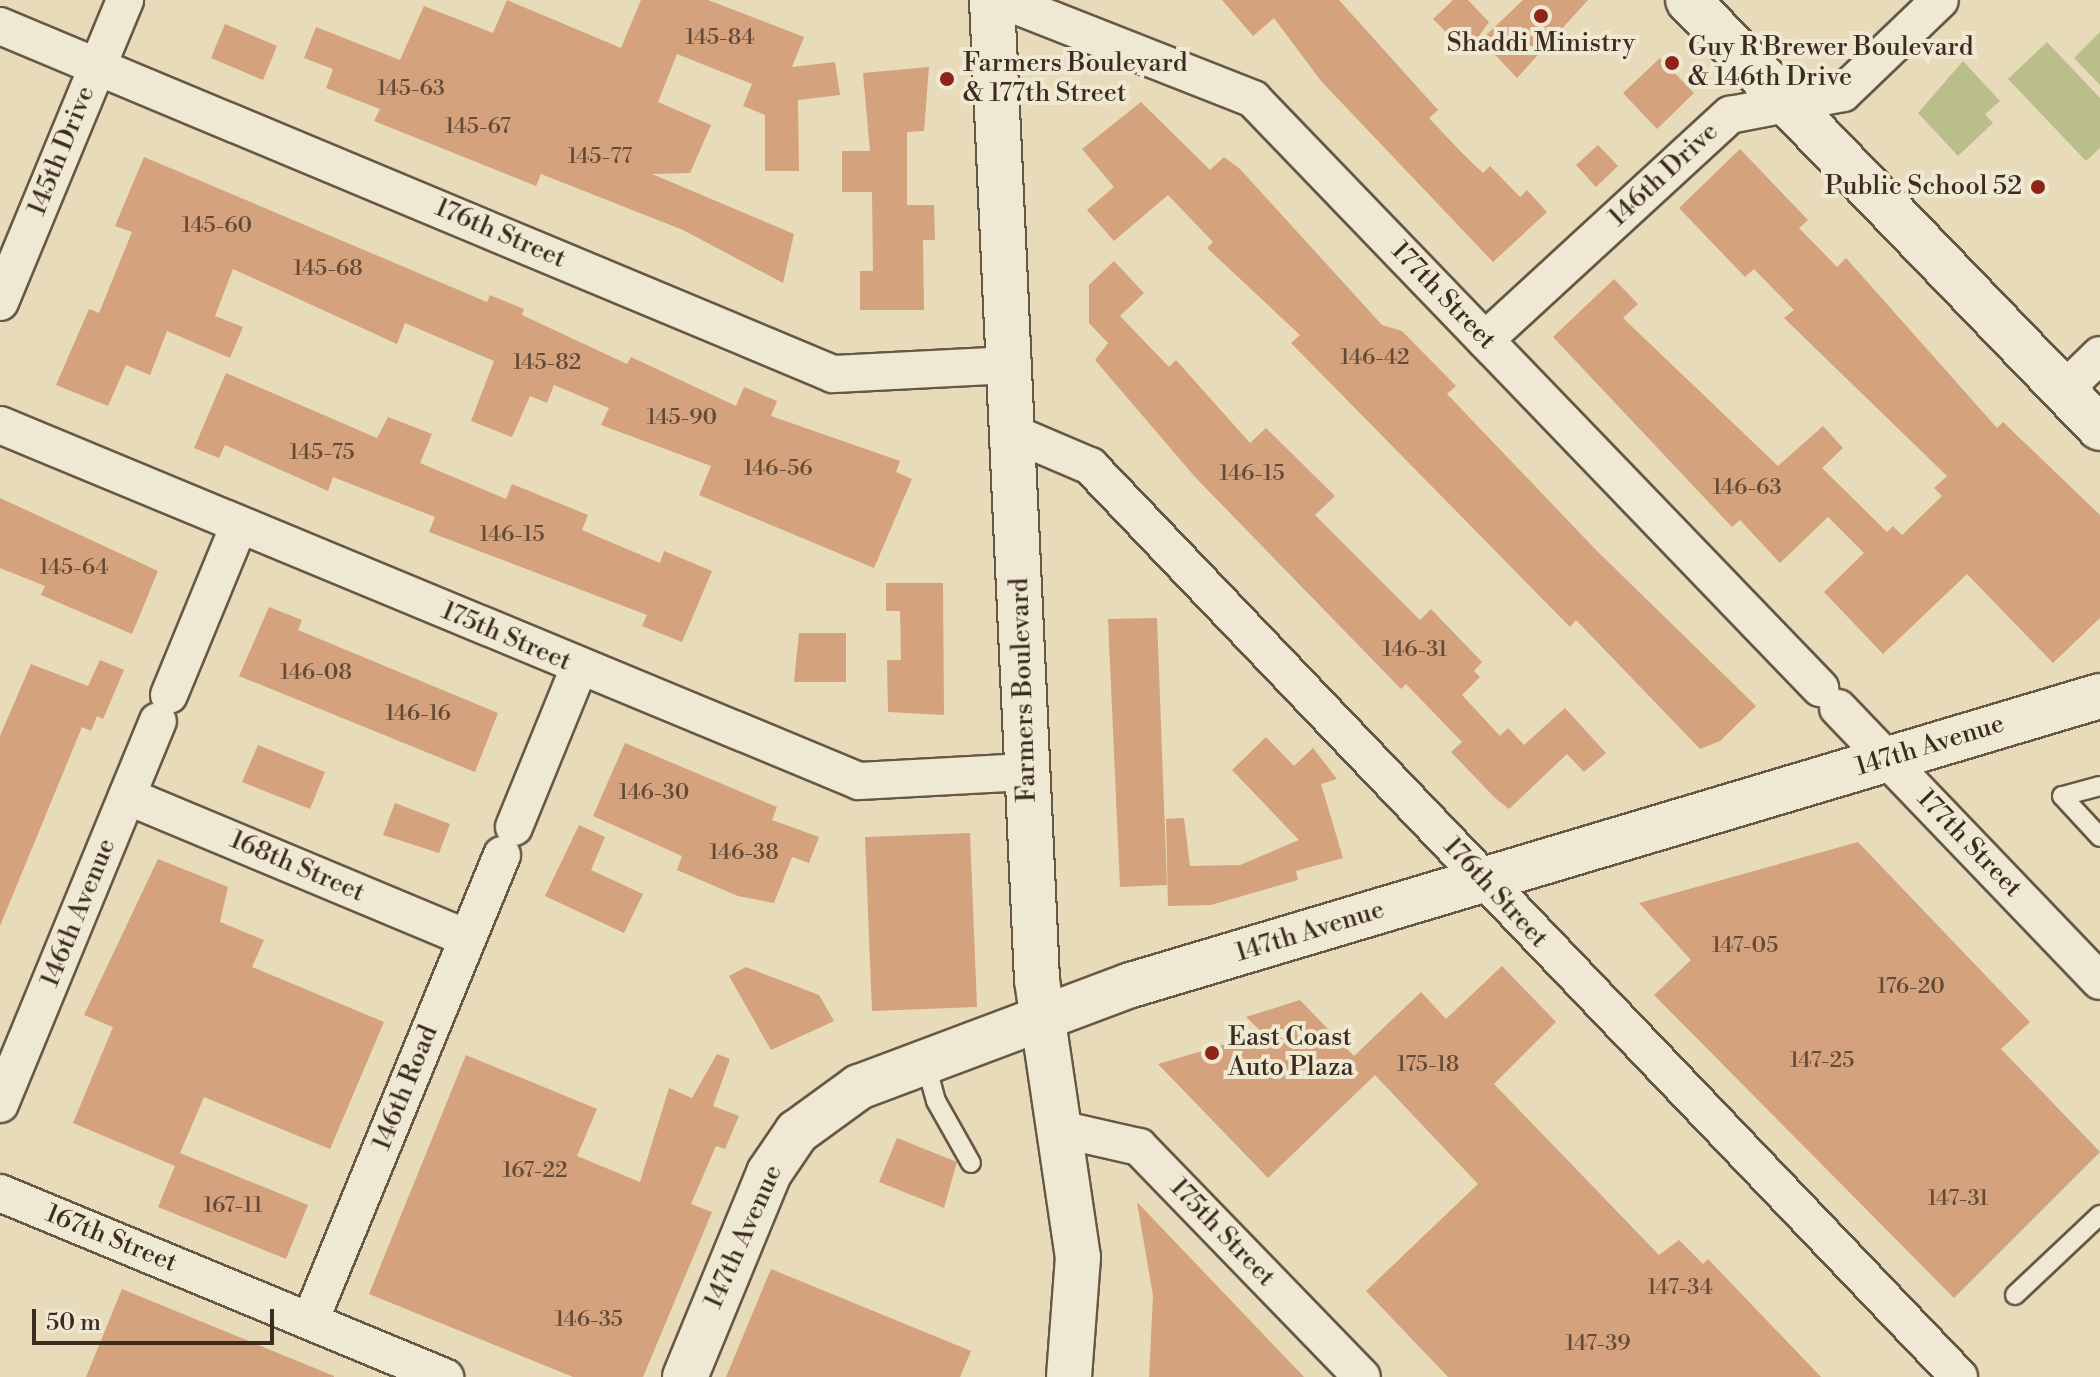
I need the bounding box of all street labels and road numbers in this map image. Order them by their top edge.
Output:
street label: 145th Drive [22,82,102,220]
street label: 146th Drive [1603,117,1725,233]
street label: 176th Street [430,193,570,275]
street label: 177th Street [1384,236,1502,356]
street label: Farmers Boulevard [1004,577,1044,803]
street label: 175th Street [437,596,575,678]
street label: 147th Avenue [1852,709,2008,783]
street label: 177th Street [1910,784,2028,904]
street label: 168th Street [225,825,369,909]
street label: 176th Street [1436,832,1554,954]
street label: 146th Avenue [35,834,123,992]
street label: 147th Avenue [1232,895,1388,969]
street label: 146th Road [367,1021,445,1155]
street label: 147th Avenue [698,1160,790,1314]
street label: 175th Street [1163,1173,1281,1293]
street label: 167th Street [41,1199,181,1279]

